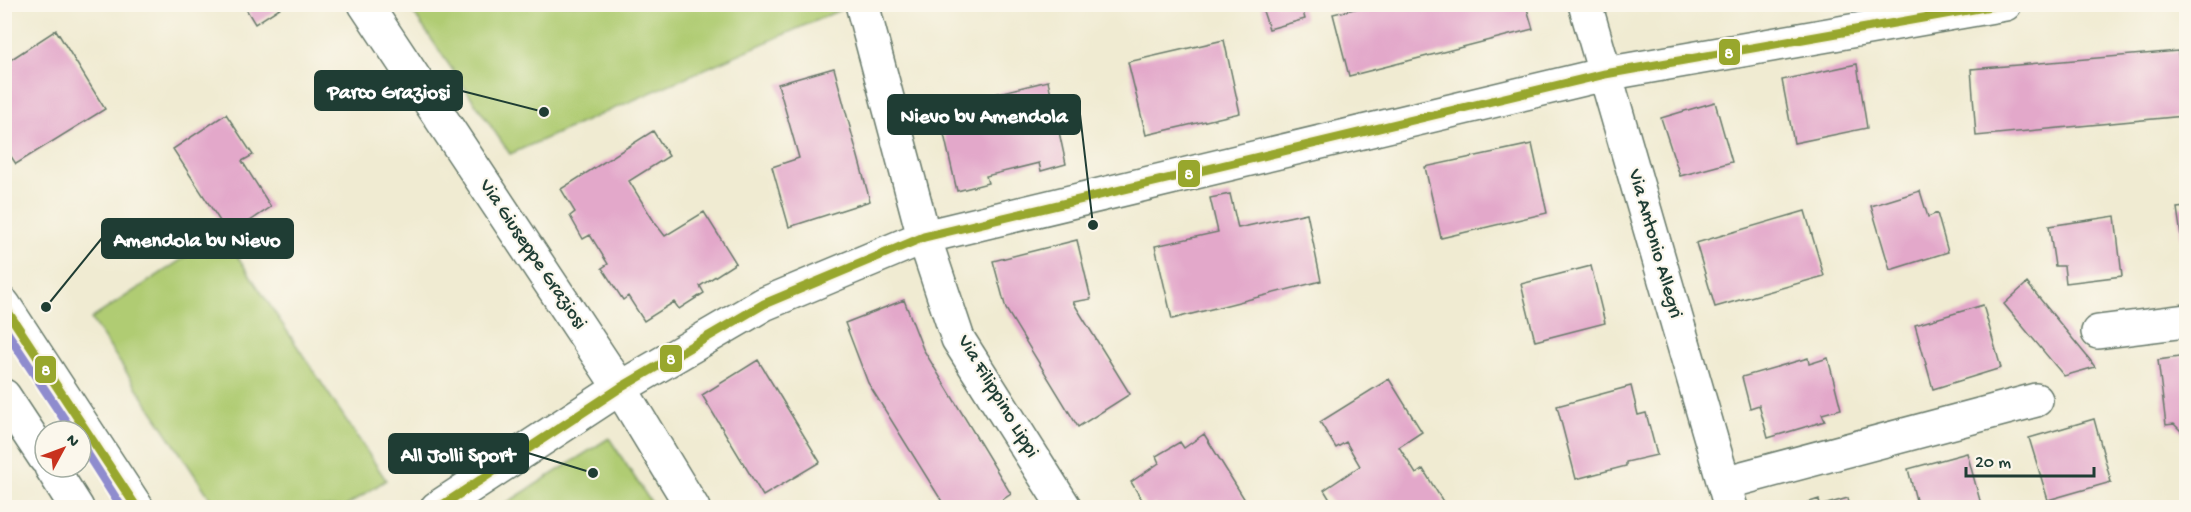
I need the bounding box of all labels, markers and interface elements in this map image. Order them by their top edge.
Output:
line badge: 8 [1718,38,1741,66]
text: 8 [1725,46,1734,65]
callout: Parco Graziosi [315,71,462,110]
text: Parco Graziosi [326,82,451,107]
callout: Nievo bv Amendola [888,95,1080,134]
text: Nievo bv Amendola [900,106,1069,131]
line badge: 8 [1177,159,1201,188]
street label: Via Antonio Allegri [1621,166,1686,321]
text: 8 [1185,167,1194,186]
street label: Via Giuseppe Graziosi [473,175,591,334]
callout: Amendola bv Nievo [102,219,293,258]
text: Amendola bv Nievo [112,230,281,255]
street label: Via Filippino Lippi [951,331,1043,462]
line badge: 8 [659,344,683,373]
text: 8 [667,352,676,371]
line badge: 8 [34,355,57,384]
text: 8 [42,363,51,382]
north arrow [33,419,93,479]
text: N [61,431,83,452]
callout: All Jolli Sport [389,434,528,473]
scale bar [1966,440,2094,478]
text: All Jolli Sport [400,445,518,470]
text: 20 m [1975,453,2011,474]

